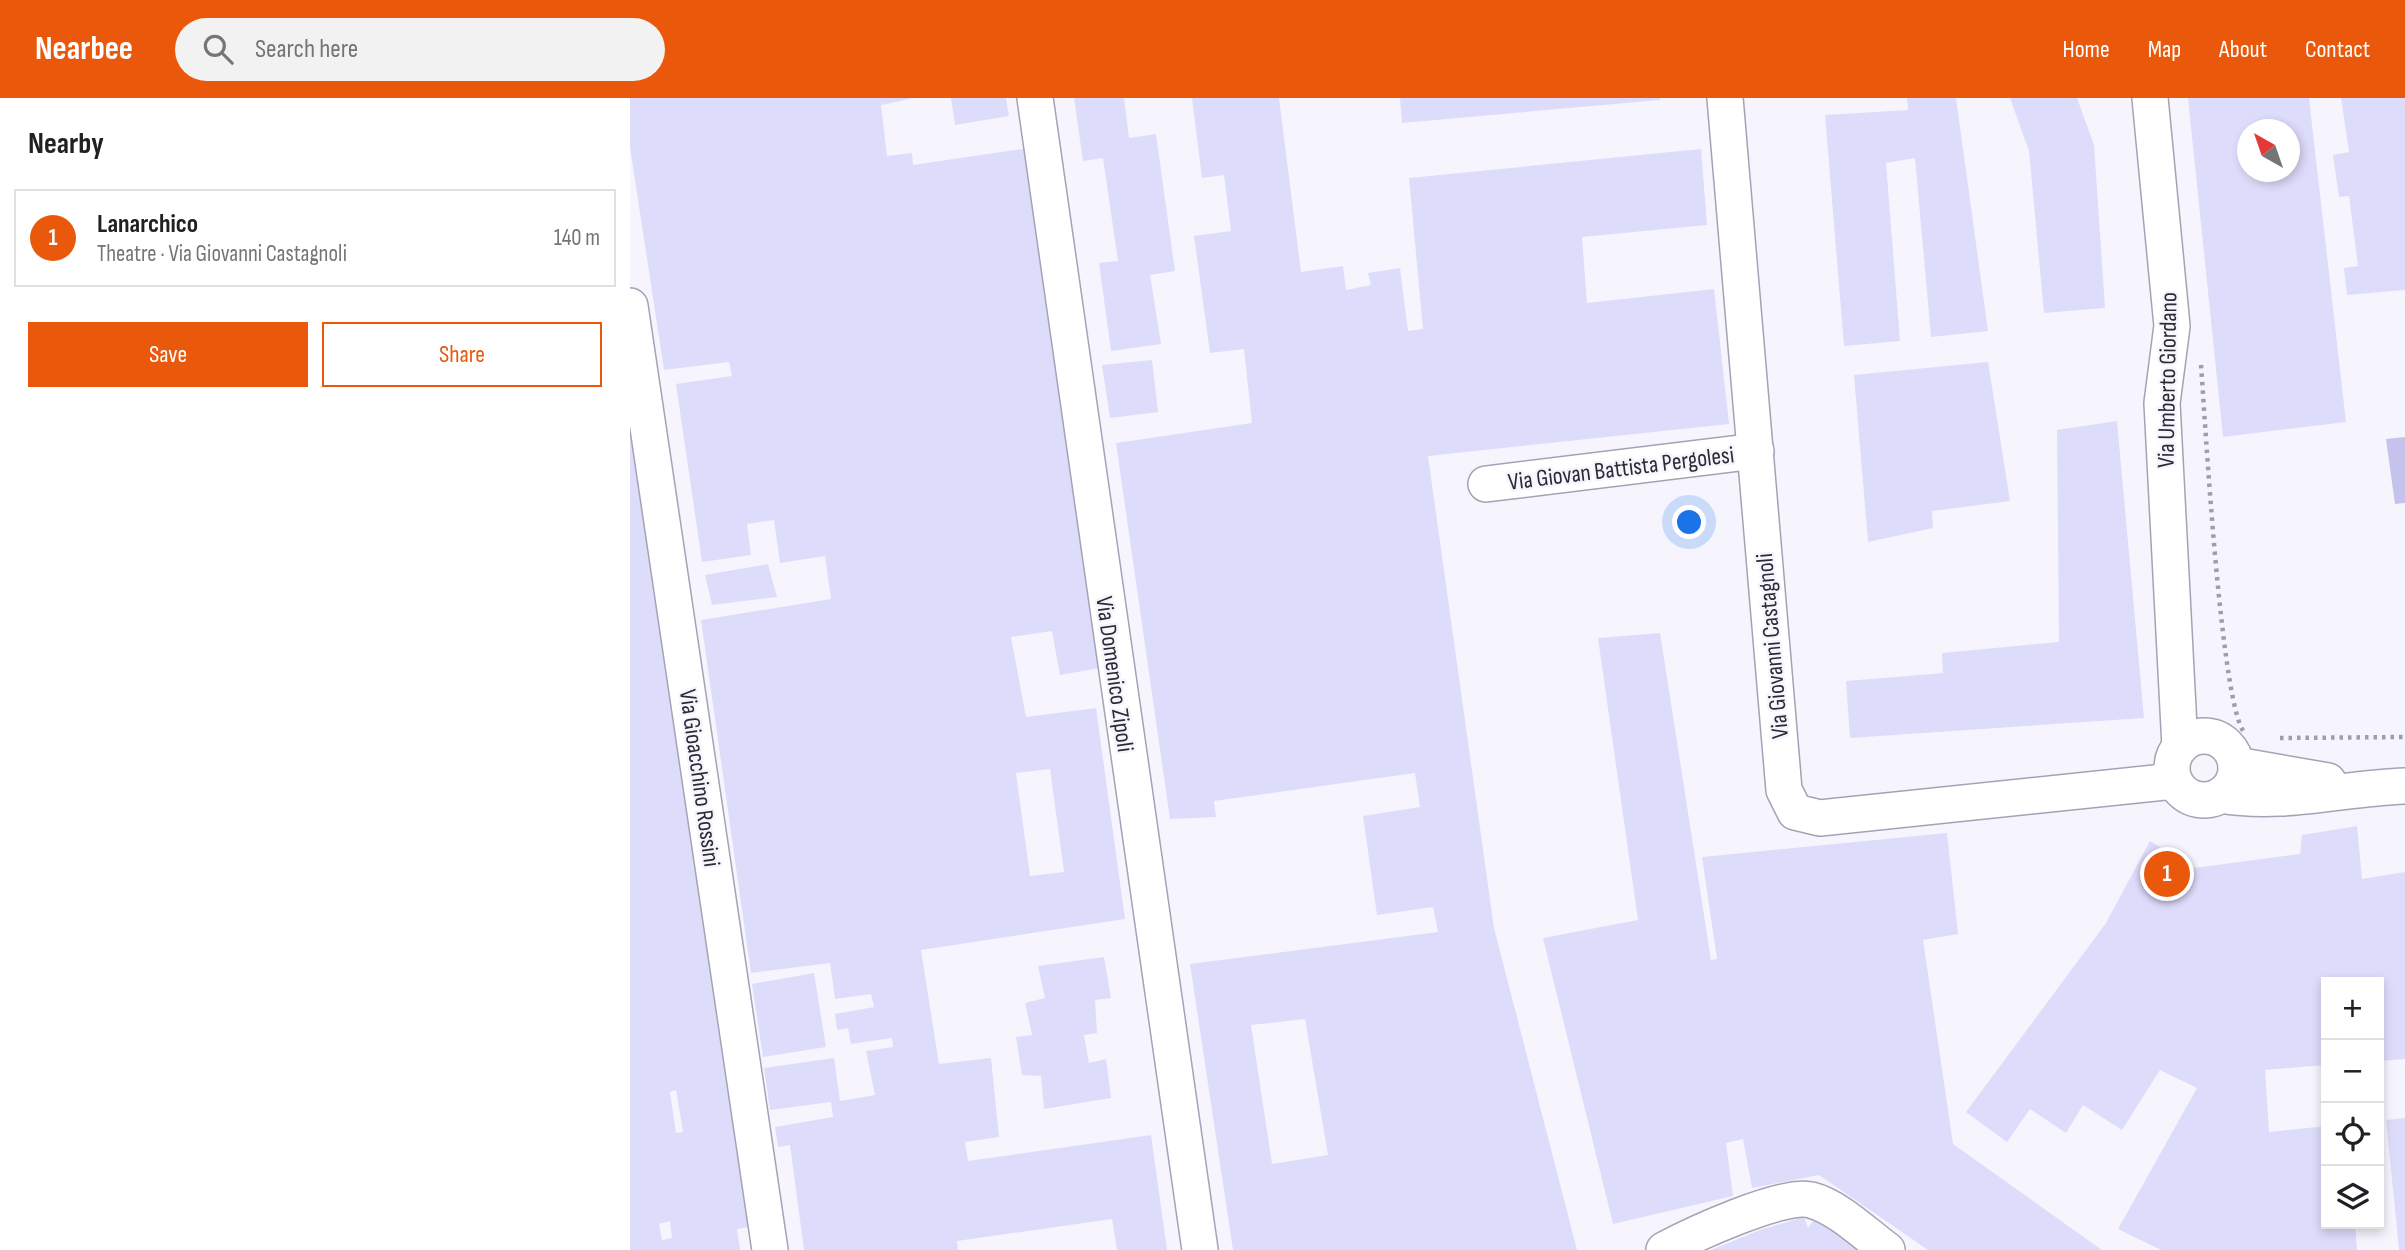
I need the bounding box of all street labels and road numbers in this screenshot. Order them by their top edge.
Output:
street label: Via Umberto Giordano [2151,292,2184,468]
street label: Via Giovan Battista Pergolesi [1506,440,1736,497]
street label: Via Giovanni Castagnoli [1750,552,1795,740]
street label: Via Domenico Zipoli [1089,594,1140,754]
street label: Via Gioacchino Rossini [673,688,726,869]

